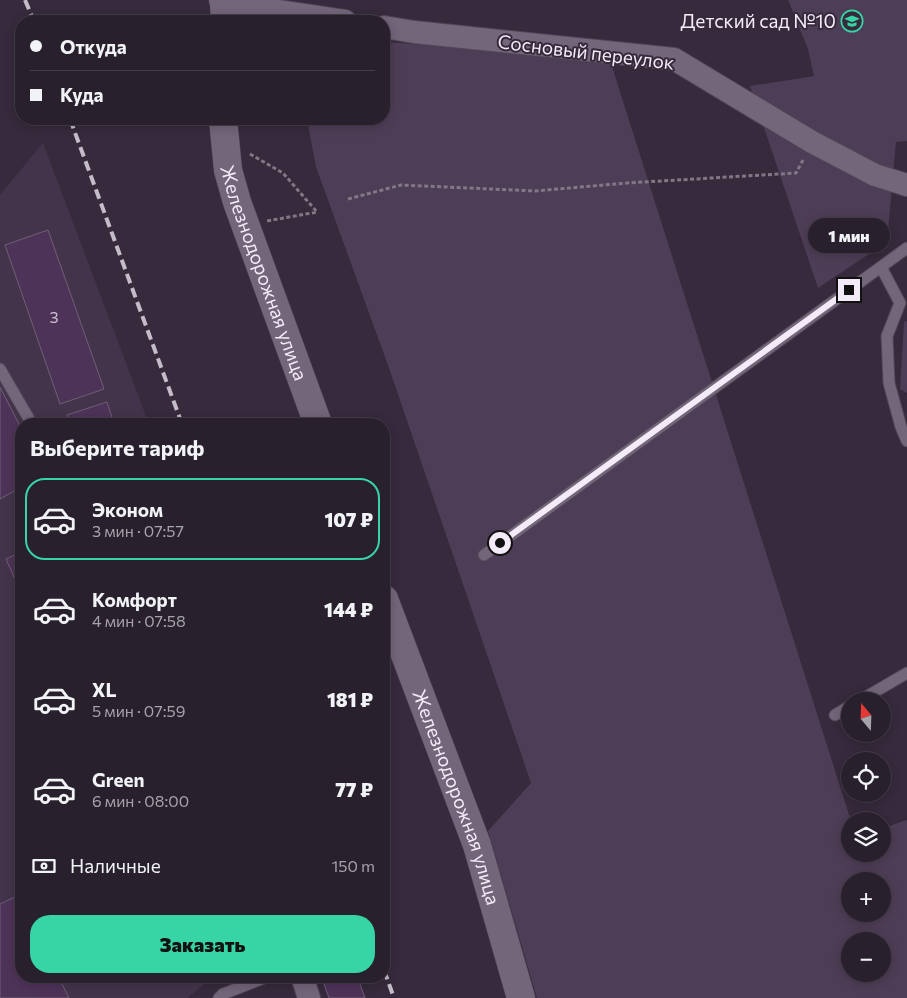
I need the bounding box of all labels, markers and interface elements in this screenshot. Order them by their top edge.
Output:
place label: Детский сад №10 [680,9,836,32]
school or university icon: Детский сад №10 [840,9,864,33]
street label: Сосновый переулок [496,29,676,74]
text: Откуда [60,35,127,58]
text: Куда [60,83,104,106]
street label: Железнодорожная улица [216,162,313,383]
callout: 1 мин [808,218,890,252]
text: 1 мин [828,226,870,245]
route end [838,279,860,301]
house number: 3 [49,307,59,326]
text: Выберите тариф [30,434,204,461]
icon: car [32,497,77,542]
text: Эконом [92,498,163,521]
text: 107 ₽ [324,508,373,531]
text: 3 мин · 07:57 [92,521,184,540]
route start [489,532,511,554]
icon: car [32,587,77,632]
text: Комфорт [92,588,177,611]
text: 144 ₽ [324,598,373,621]
text: 4 мин · 07:58 [92,611,186,630]
icon: car [32,677,77,722]
text: XL [92,678,117,701]
street label: Железнодорожная улица [408,686,506,907]
text: 181 ₽ [327,688,373,711]
north arrow [841,692,891,742]
map controls [841,692,891,982]
text: 5 мин · 07:59 [92,701,185,720]
button: locate [841,752,891,802]
icon: car [32,767,77,812]
text: Green [92,768,144,791]
text: 77 ₽ [335,778,373,801]
text: 6 мин · 08:00 [92,791,189,810]
button: layers [841,812,891,862]
icon: cash [30,852,58,880]
text: Наличные [70,854,161,877]
text: 150 m [332,856,375,875]
button: + [841,872,891,922]
button: Заказать [30,915,375,973]
button: − [841,932,891,982]

